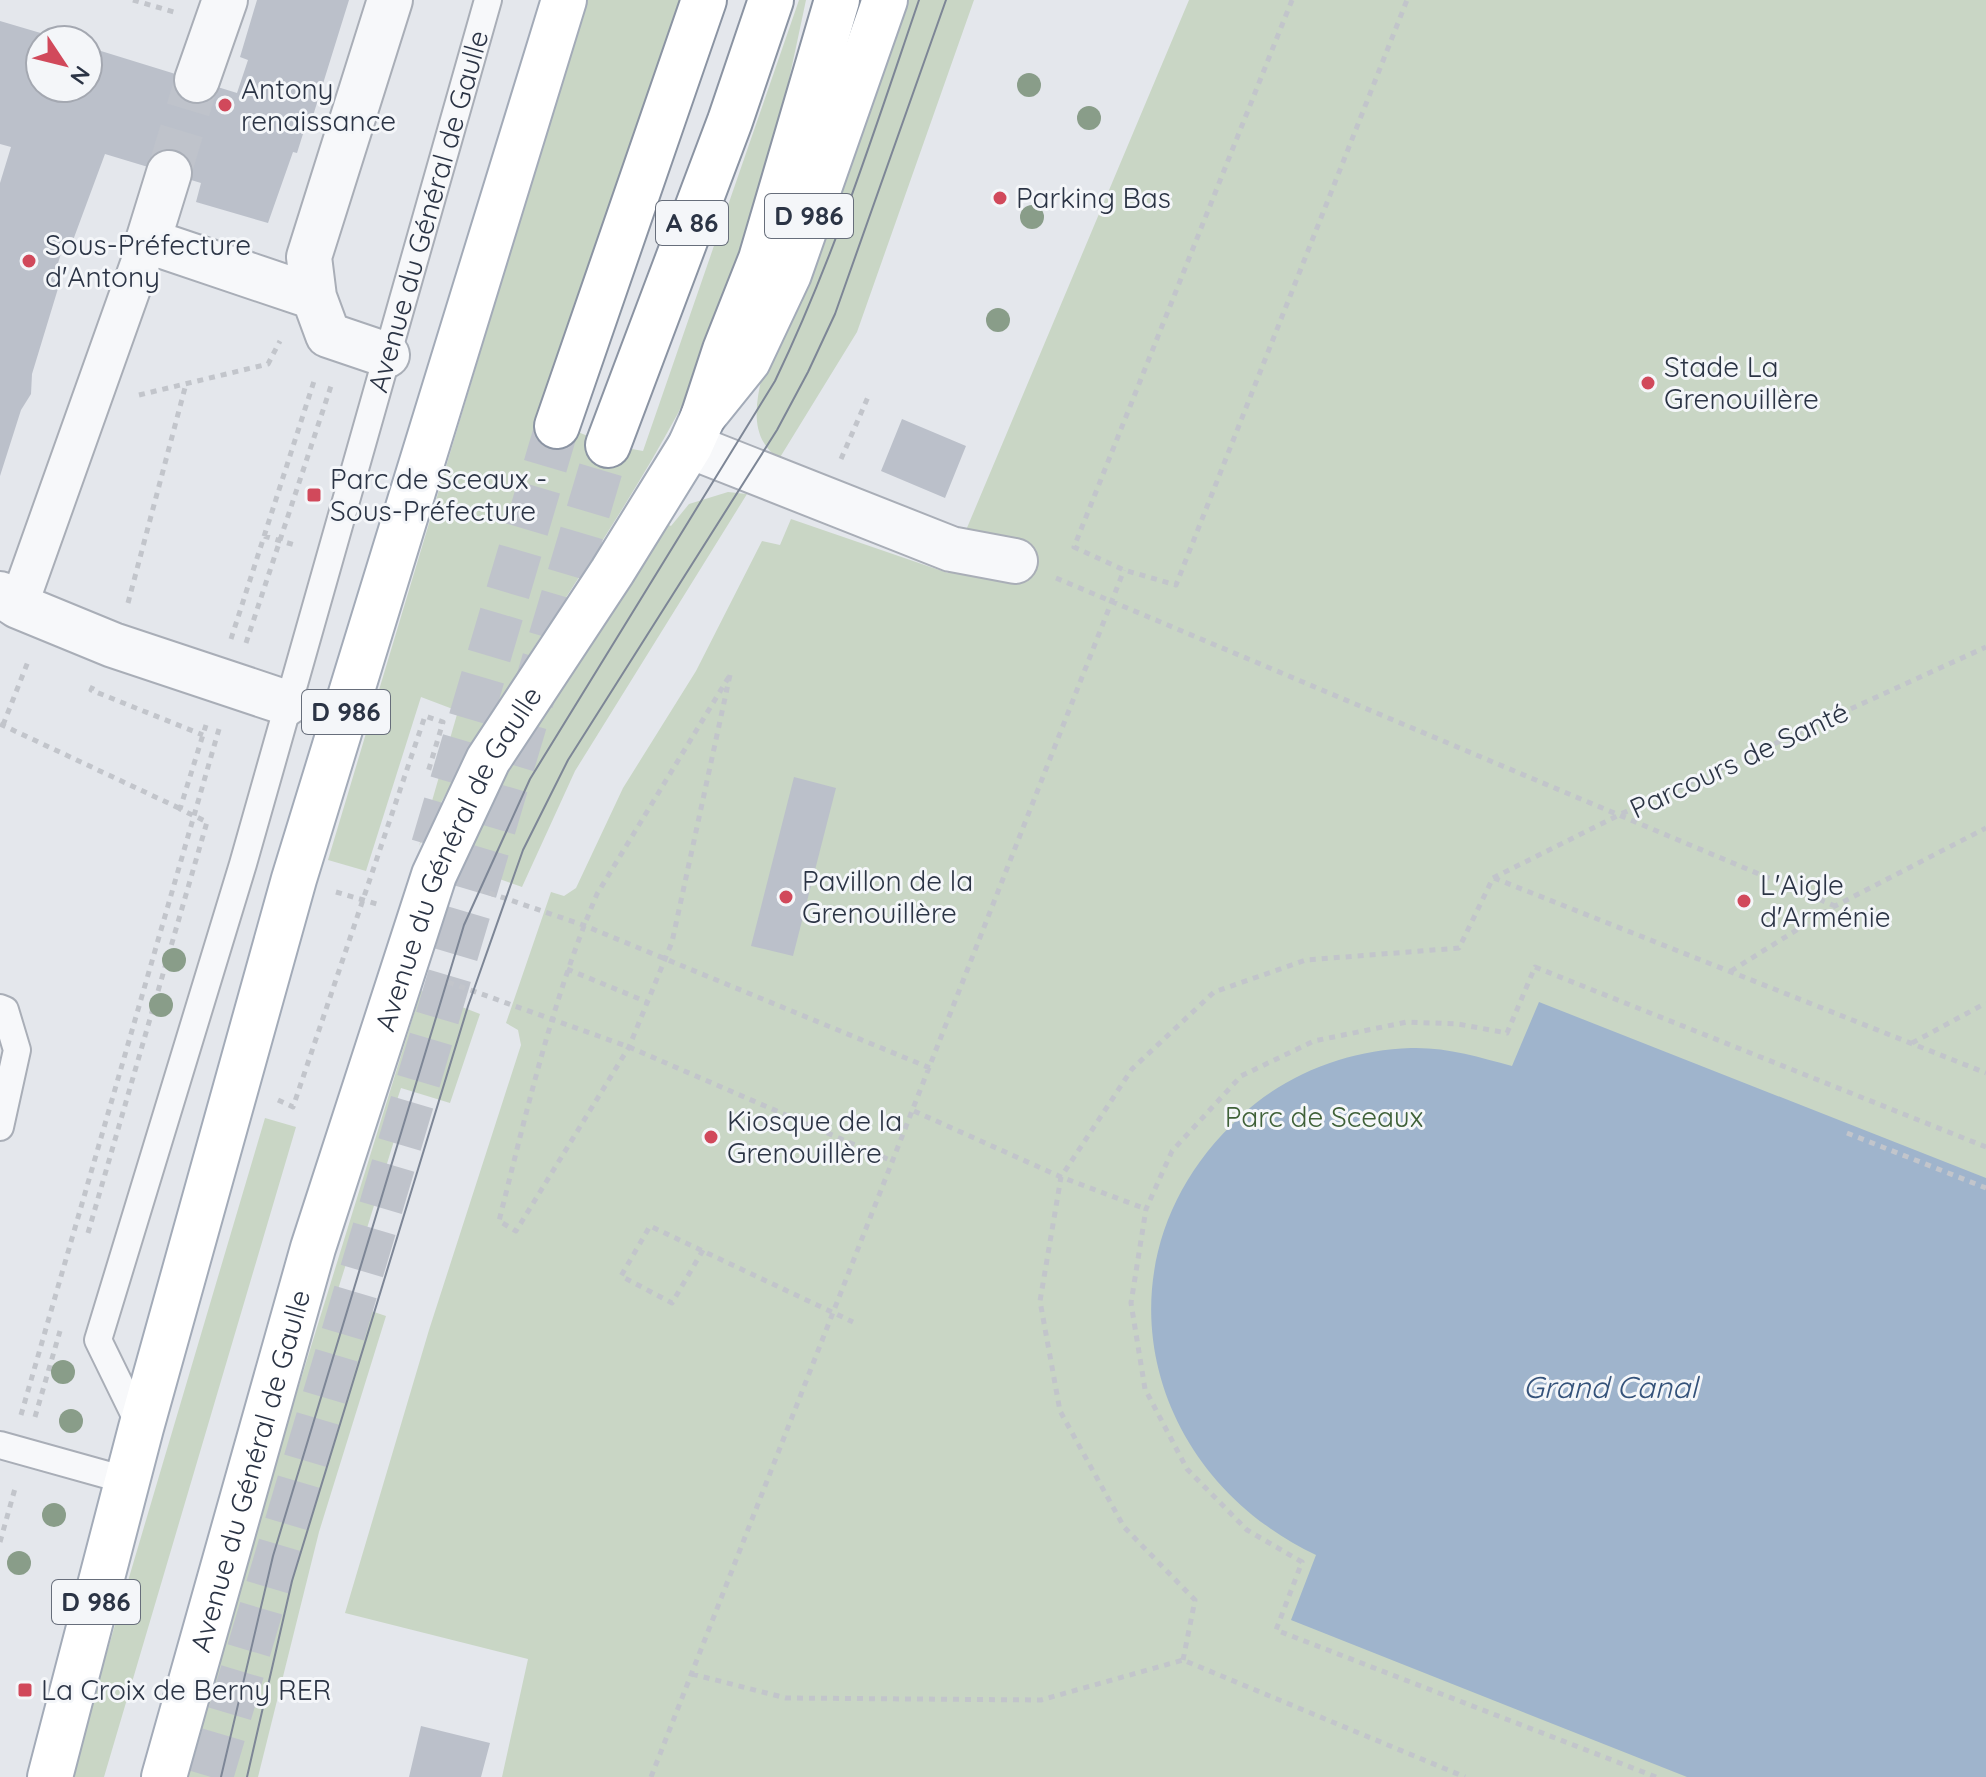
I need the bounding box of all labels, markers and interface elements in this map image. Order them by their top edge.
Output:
north arrow [24,24,104,104]
street label: Avenue du Général de Gaulle [360,26,496,396]
text: N [64,61,96,90]
place label: Antony renaissance [241,71,396,138]
marker: Antony renaissance [216,96,234,114]
place label: Parking Bas [1016,180,1171,215]
marker: Parking Bas [991,189,1009,207]
road number: D 986 [765,194,853,238]
road number: A 86 [656,201,728,245]
place label: Sous-Préfecture d'Antony [45,227,251,294]
marker: Sous-Préfecture d'Antony [20,252,38,270]
place label: Stade La Grenouillère [1664,349,1819,416]
marker: Stade La Grenouillère [1639,374,1657,392]
place label: Parc de Sceaux - Sous-Préfecture [330,461,547,528]
marker: Parc de Sceaux - Sous-Préfecture [305,486,323,504]
street label: Avenue du Général de Gaulle [367,679,549,1035]
road number: D 986 [302,690,390,734]
street label: Parcours de Santé [1624,694,1854,826]
place label: Pavillon de la Grenouillère [802,863,973,930]
place label: L'Aigle d'Arménie [1760,867,1891,934]
marker: Pavillon de la Grenouillère [777,888,795,906]
marker: L'Aigle d'Arménie [1735,892,1753,910]
park label: Parc de Sceaux [1225,1099,1423,1134]
place label: Kiosque de la Grenouillère [727,1103,902,1170]
marker: Kiosque de la Grenouillère [702,1128,720,1146]
street label: Avenue du Général de Gaulle [182,1286,317,1656]
water label: Grand Canal [1523,1368,1700,1406]
road number: D 986 [52,1580,140,1624]
place label: La Croix de Berny RER [41,1672,331,1707]
marker: La Croix de Berny RER [16,1681,34,1699]

